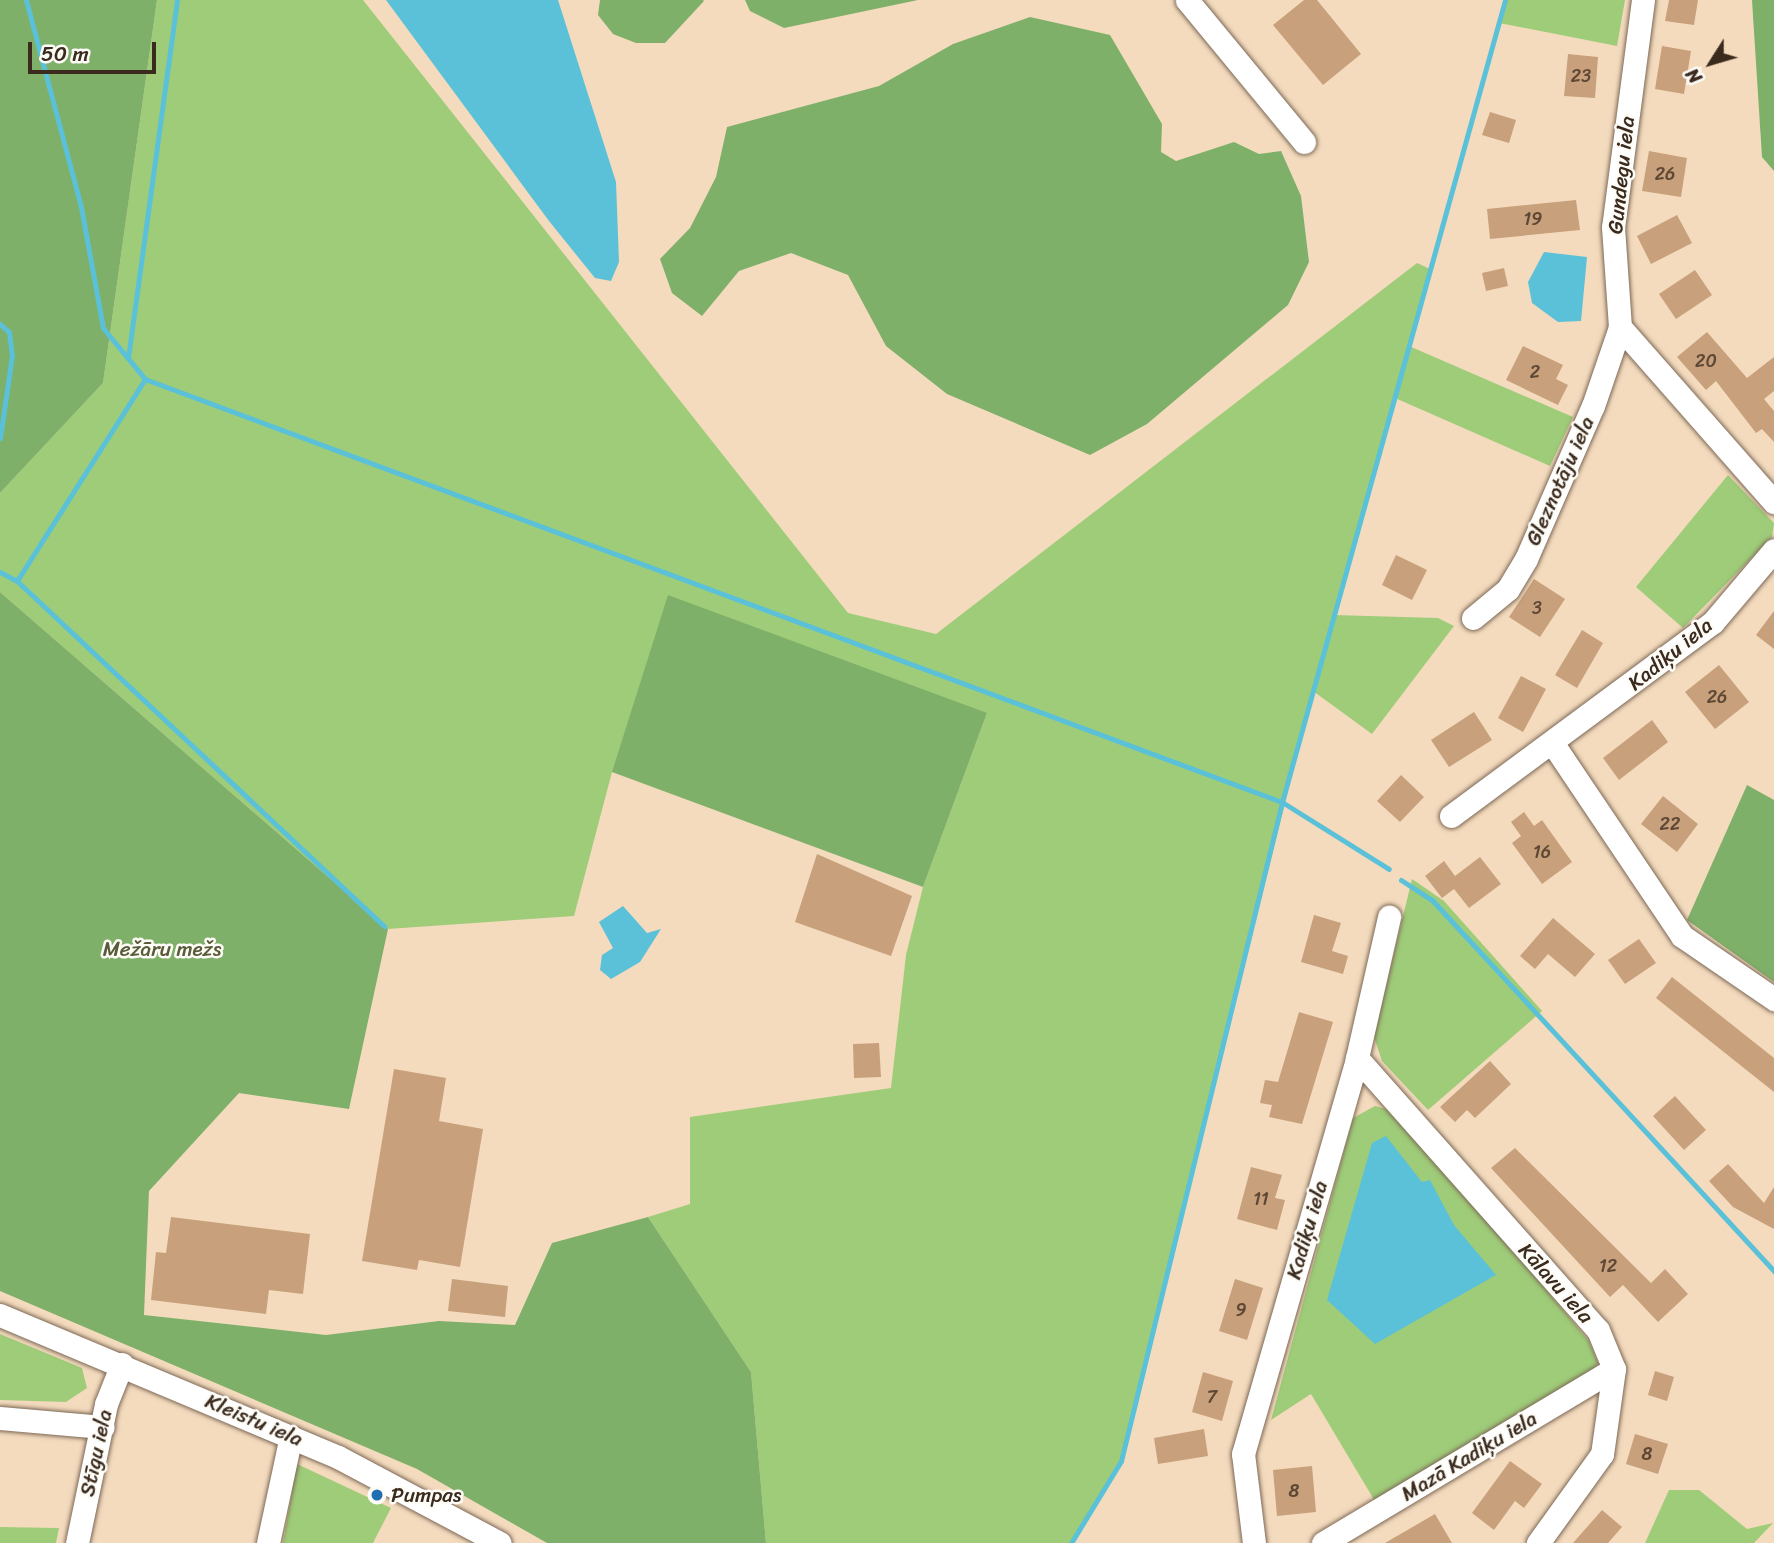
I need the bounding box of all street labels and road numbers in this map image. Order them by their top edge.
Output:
street label: Gundegu iela [1602,115,1640,235]
street label: Gleznotāju iela [1520,413,1600,549]
street label: Kadiķu iela [1623,612,1717,696]
street label: Kadiķu iela [1281,1178,1333,1282]
street label: Kālavu iela [1513,1238,1599,1328]
street label: Kleistu iela [202,1388,306,1452]
street label: Mazā Kadiķu iela [1396,1405,1542,1507]
street label: Stīgu iela [74,1407,118,1499]

